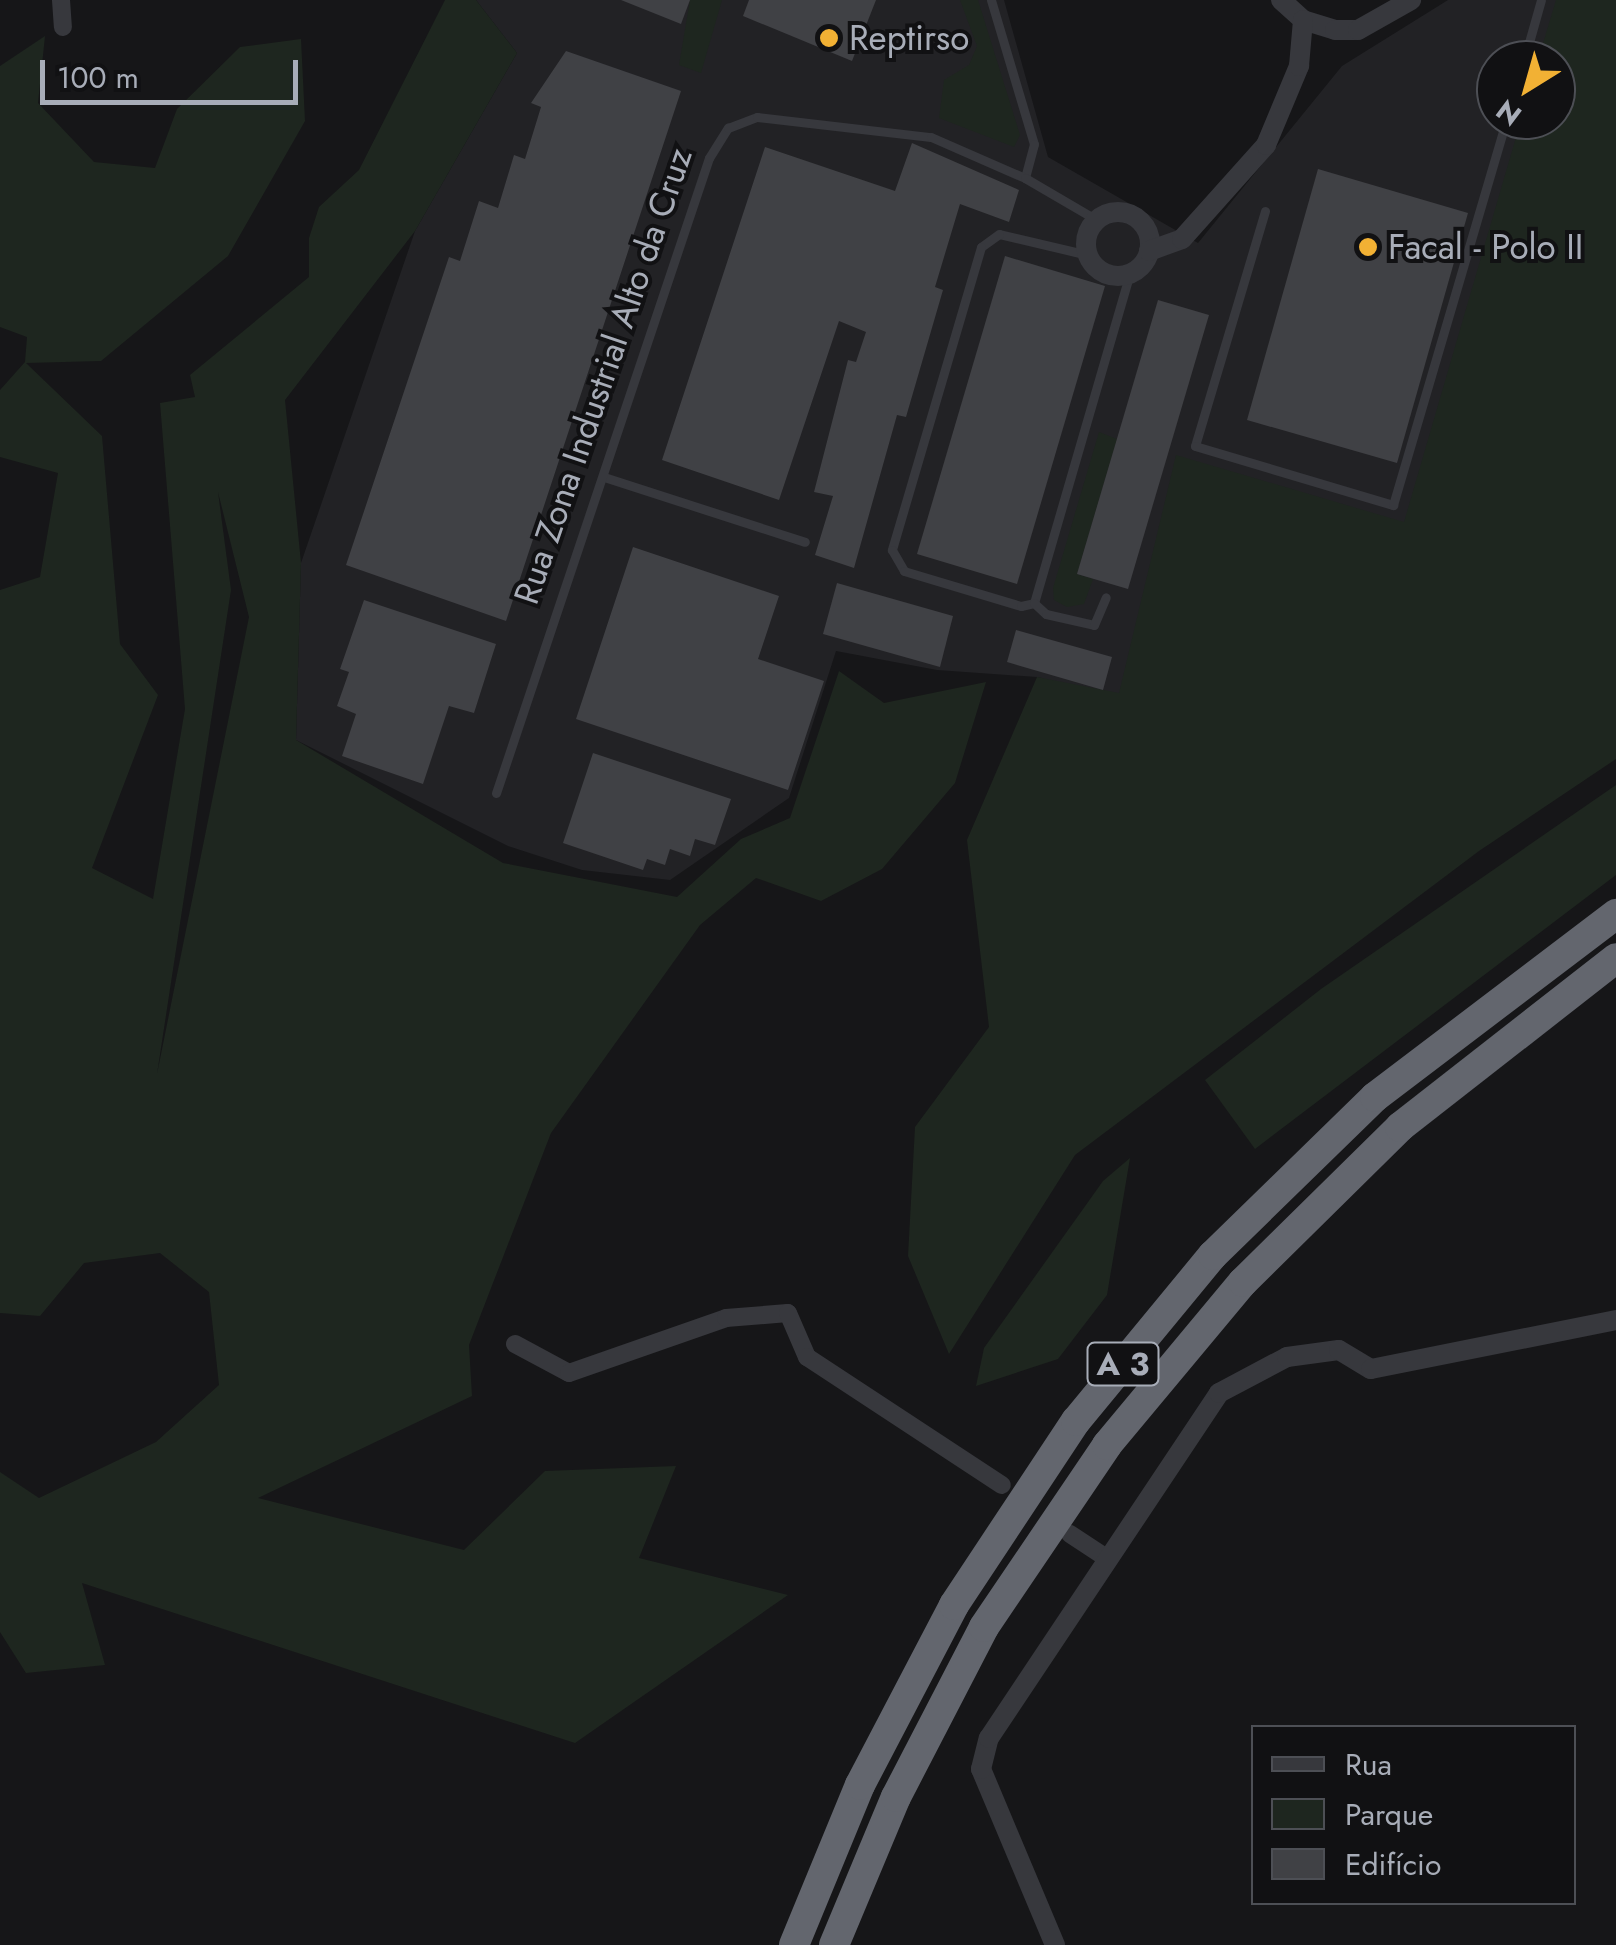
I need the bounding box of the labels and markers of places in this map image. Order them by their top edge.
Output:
place label: Reptirso [849,17,969,59]
marker: Reptirso [818,27,840,49]
place label: Facal - Polo II [1388,226,1583,268]
marker: Facal - Polo II [1357,236,1379,258]

